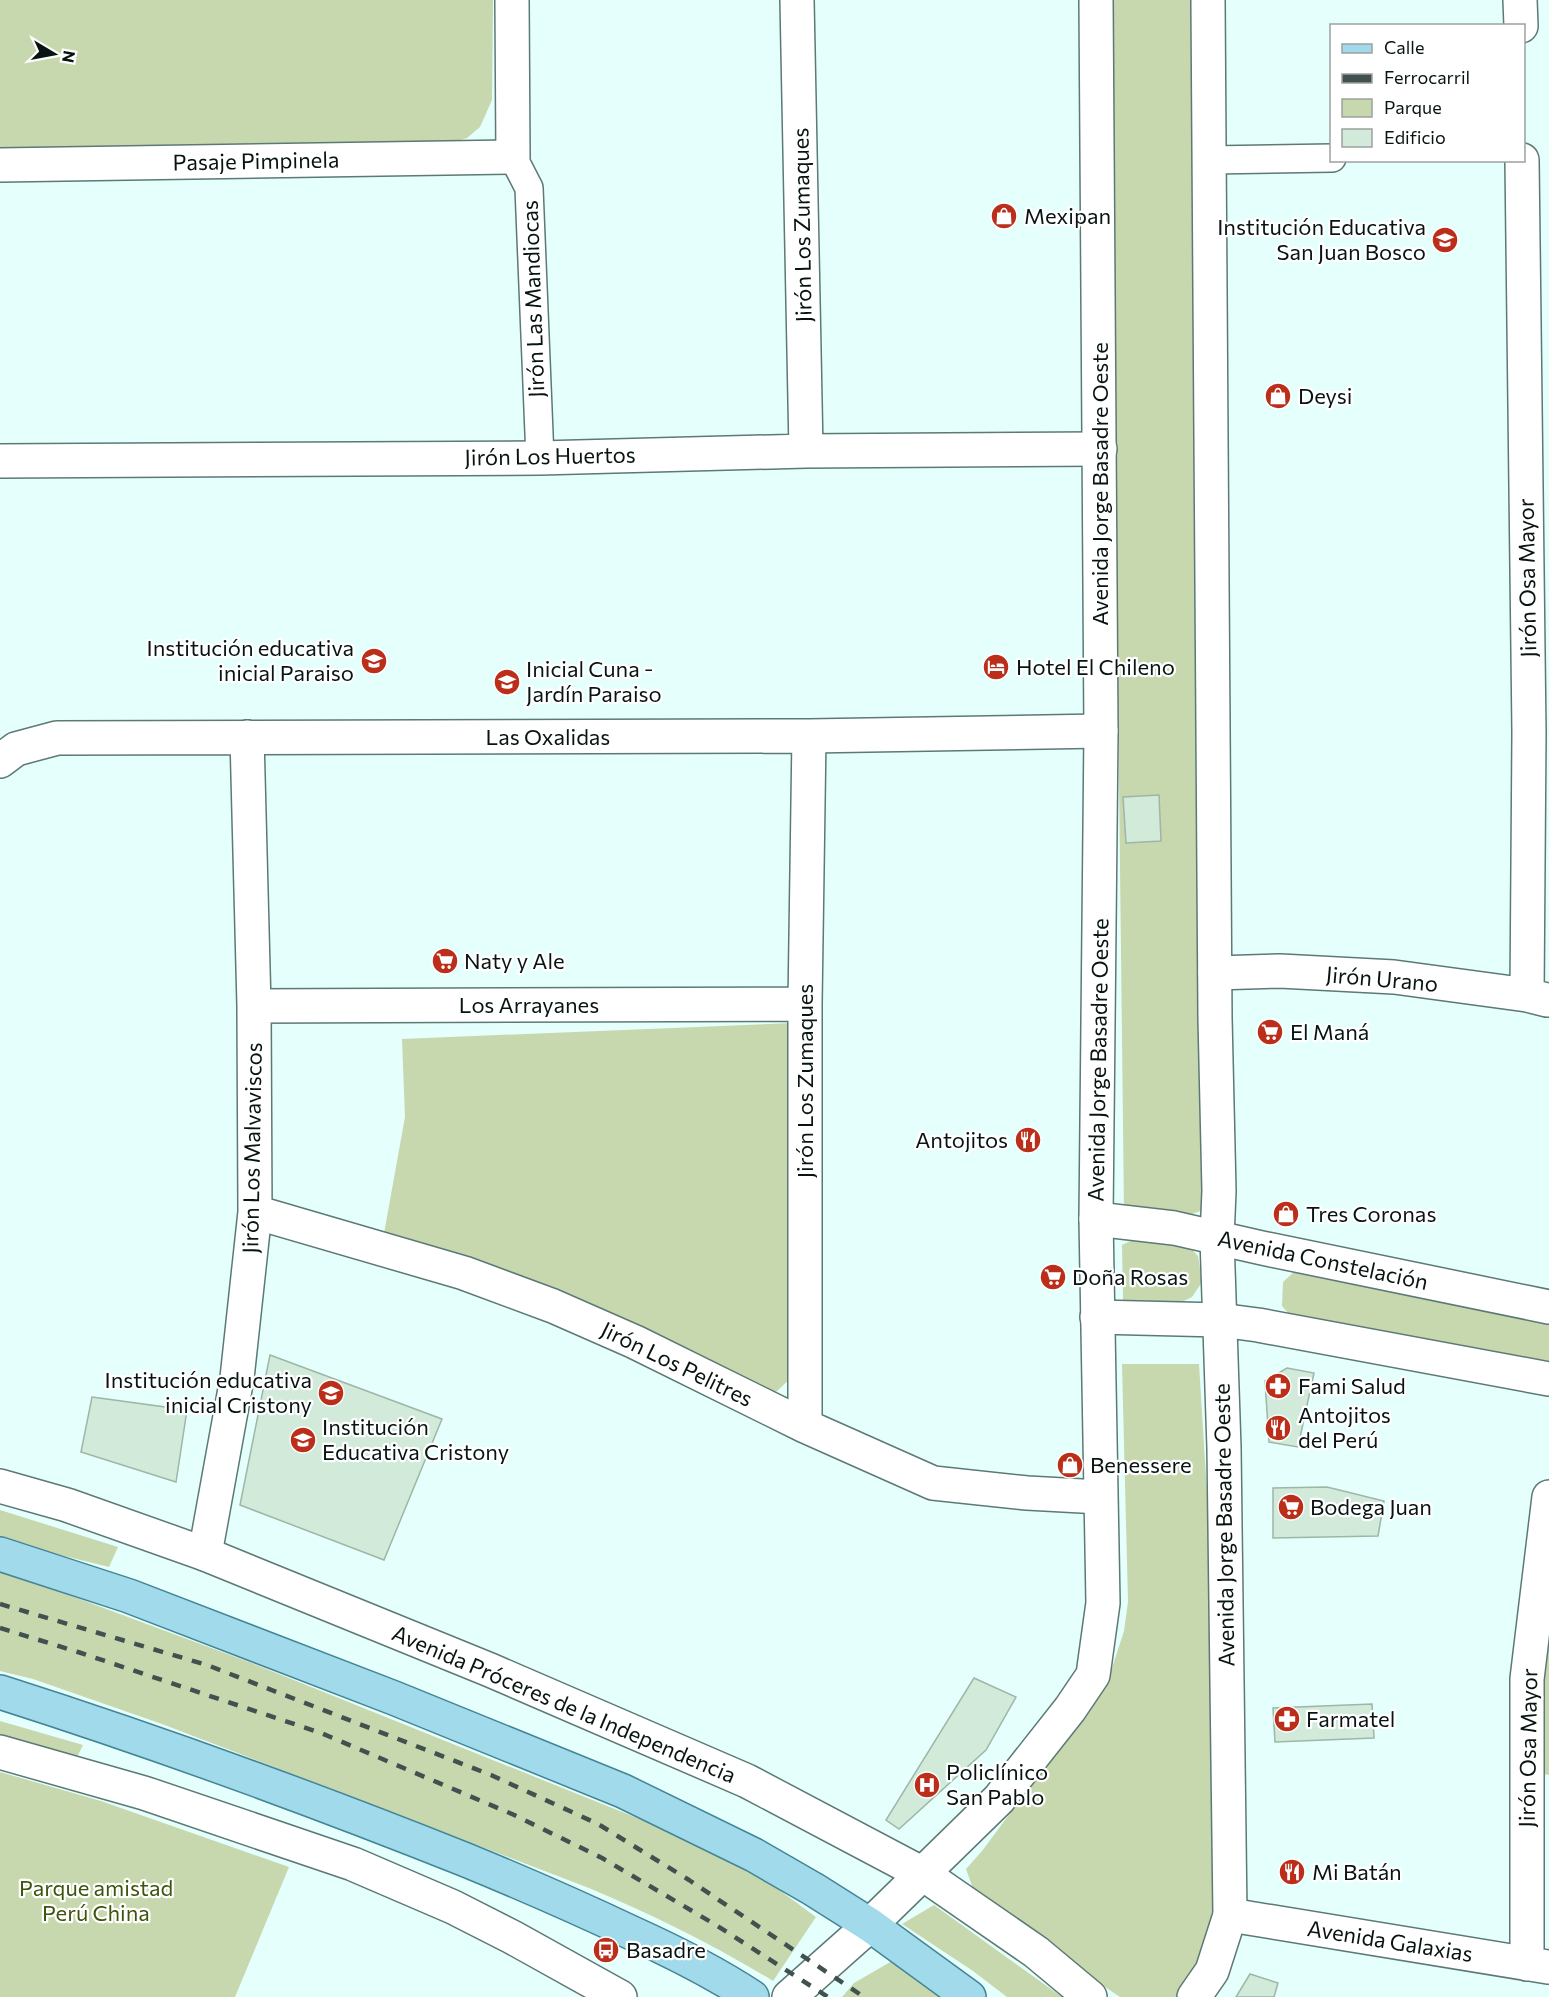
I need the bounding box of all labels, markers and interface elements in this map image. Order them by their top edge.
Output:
north arrow [24,24,84,84]
legend [1330,24,1525,162]
text: Calle [1384,36,1424,58]
text: N [59,49,80,64]
text: Ferrocarril [1384,66,1470,88]
text: Parque [1384,96,1442,118]
text: Edificio [1384,126,1446,148]
street label: Jirón Los Zumaques [786,127,817,323]
street label: Pasaje Pimpinela [172,146,340,175]
street label: Jirón Las Mandiocas [516,200,549,398]
shop icon: Mexipan [989,201,1019,231]
place label: Mexipan [1024,202,1111,229]
place label: Institución Educativa San Juan Bosco [1217,213,1426,265]
school or university icon: Institución Educativa San Juan Bosco [1430,225,1460,255]
street label: Avenida Jorge Basadre Oeste [1086,342,1113,626]
shop icon: Deysi [1263,381,1293,411]
place label: Deysi [1298,382,1352,409]
street label: Jirón Los Huertos [464,441,636,470]
street label: Jirón Osa Mayor [1512,498,1541,658]
place label: Institución educativa inicial Paraiso [147,634,354,686]
school or university icon: Institución educativa inicial Paraiso [359,646,389,676]
hotel icon: Hotel El Chileno [981,652,1011,682]
place label: Hotel El Chileno [1016,653,1175,680]
place label: Inicial Cuna - Jardín Paraiso [526,655,662,707]
school or university icon: Inicial Cuna - Jardín Paraiso [492,667,522,697]
street label: Las Oxalidas [486,723,610,750]
street label: Avenida Jorge Basadre Oeste [1082,918,1113,1202]
supermarket icon: Naty y Ale [430,946,460,976]
place label: Naty y Ale [464,947,565,974]
street label: Jirón Urano [1325,960,1439,997]
street label: Jirón Los Zumaques [791,984,818,1178]
street label: Los Arrayanes [459,991,599,1018]
supermarket icon: El Maná [1255,1017,1285,1047]
place label: El Maná [1290,1018,1369,1045]
street label: Jirón Los Malvaviscos [236,1042,267,1254]
restaurant icon: Antojitos [1013,1125,1043,1155]
place label: Antojitos [915,1126,1008,1153]
shop icon: Tres Coronas [1271,1199,1301,1229]
place label: Tres Coronas [1306,1200,1436,1227]
street label: Avenida Constelación [1216,1224,1431,1295]
supermarket icon: Doña Rosas [1038,1262,1068,1292]
place label: Doña Rosas [1072,1263,1188,1290]
street label: Jirón Los Pelitres [597,1315,758,1412]
place label: Institución educativa inicial Cristony [105,1366,312,1418]
pharmacy icon: Fami Salud [1263,1371,1293,1401]
place label: Fami Salud [1298,1372,1406,1399]
school or university icon: Institución educativa inicial Cristony [316,1378,346,1408]
street label: Avenida Jorge Basadre Oeste [1208,1383,1239,1667]
place label: Antojitos del Perú [1298,1401,1391,1453]
place label: Institución Educativa Cristony [322,1413,509,1465]
restaurant icon: Antojitos del Perú [1263,1413,1293,1443]
school or university icon: Institución Educativa Cristony [288,1425,318,1455]
shop icon: Benessere [1055,1450,1085,1480]
place label: Benessere [1090,1451,1192,1478]
supermarket icon: Bodega Juan [1276,1492,1306,1522]
place label: Bodega Juan [1310,1493,1432,1520]
street label: Avenida Próceres de la Independencia [388,1619,740,1788]
street label: Jirón Osa Mayor [1513,1668,1542,1828]
pharmacy icon: Farmatel [1272,1704,1302,1734]
place label: Farmatel [1306,1705,1395,1732]
place label: Policlínico San Pablo [946,1758,1048,1810]
hospital icon: Policlínico San Pablo [912,1770,942,1800]
restaurant icon: Mi Batán [1277,1857,1307,1887]
place label: Mi Batán [1312,1858,1402,1885]
park label: Parque amistad Perú China [19,1874,173,1926]
street label: Avenida Galaxias [1305,1914,1475,1967]
bus stop icon: Basadre [591,1935,621,1965]
place label: Basadre [626,1936,706,1963]

